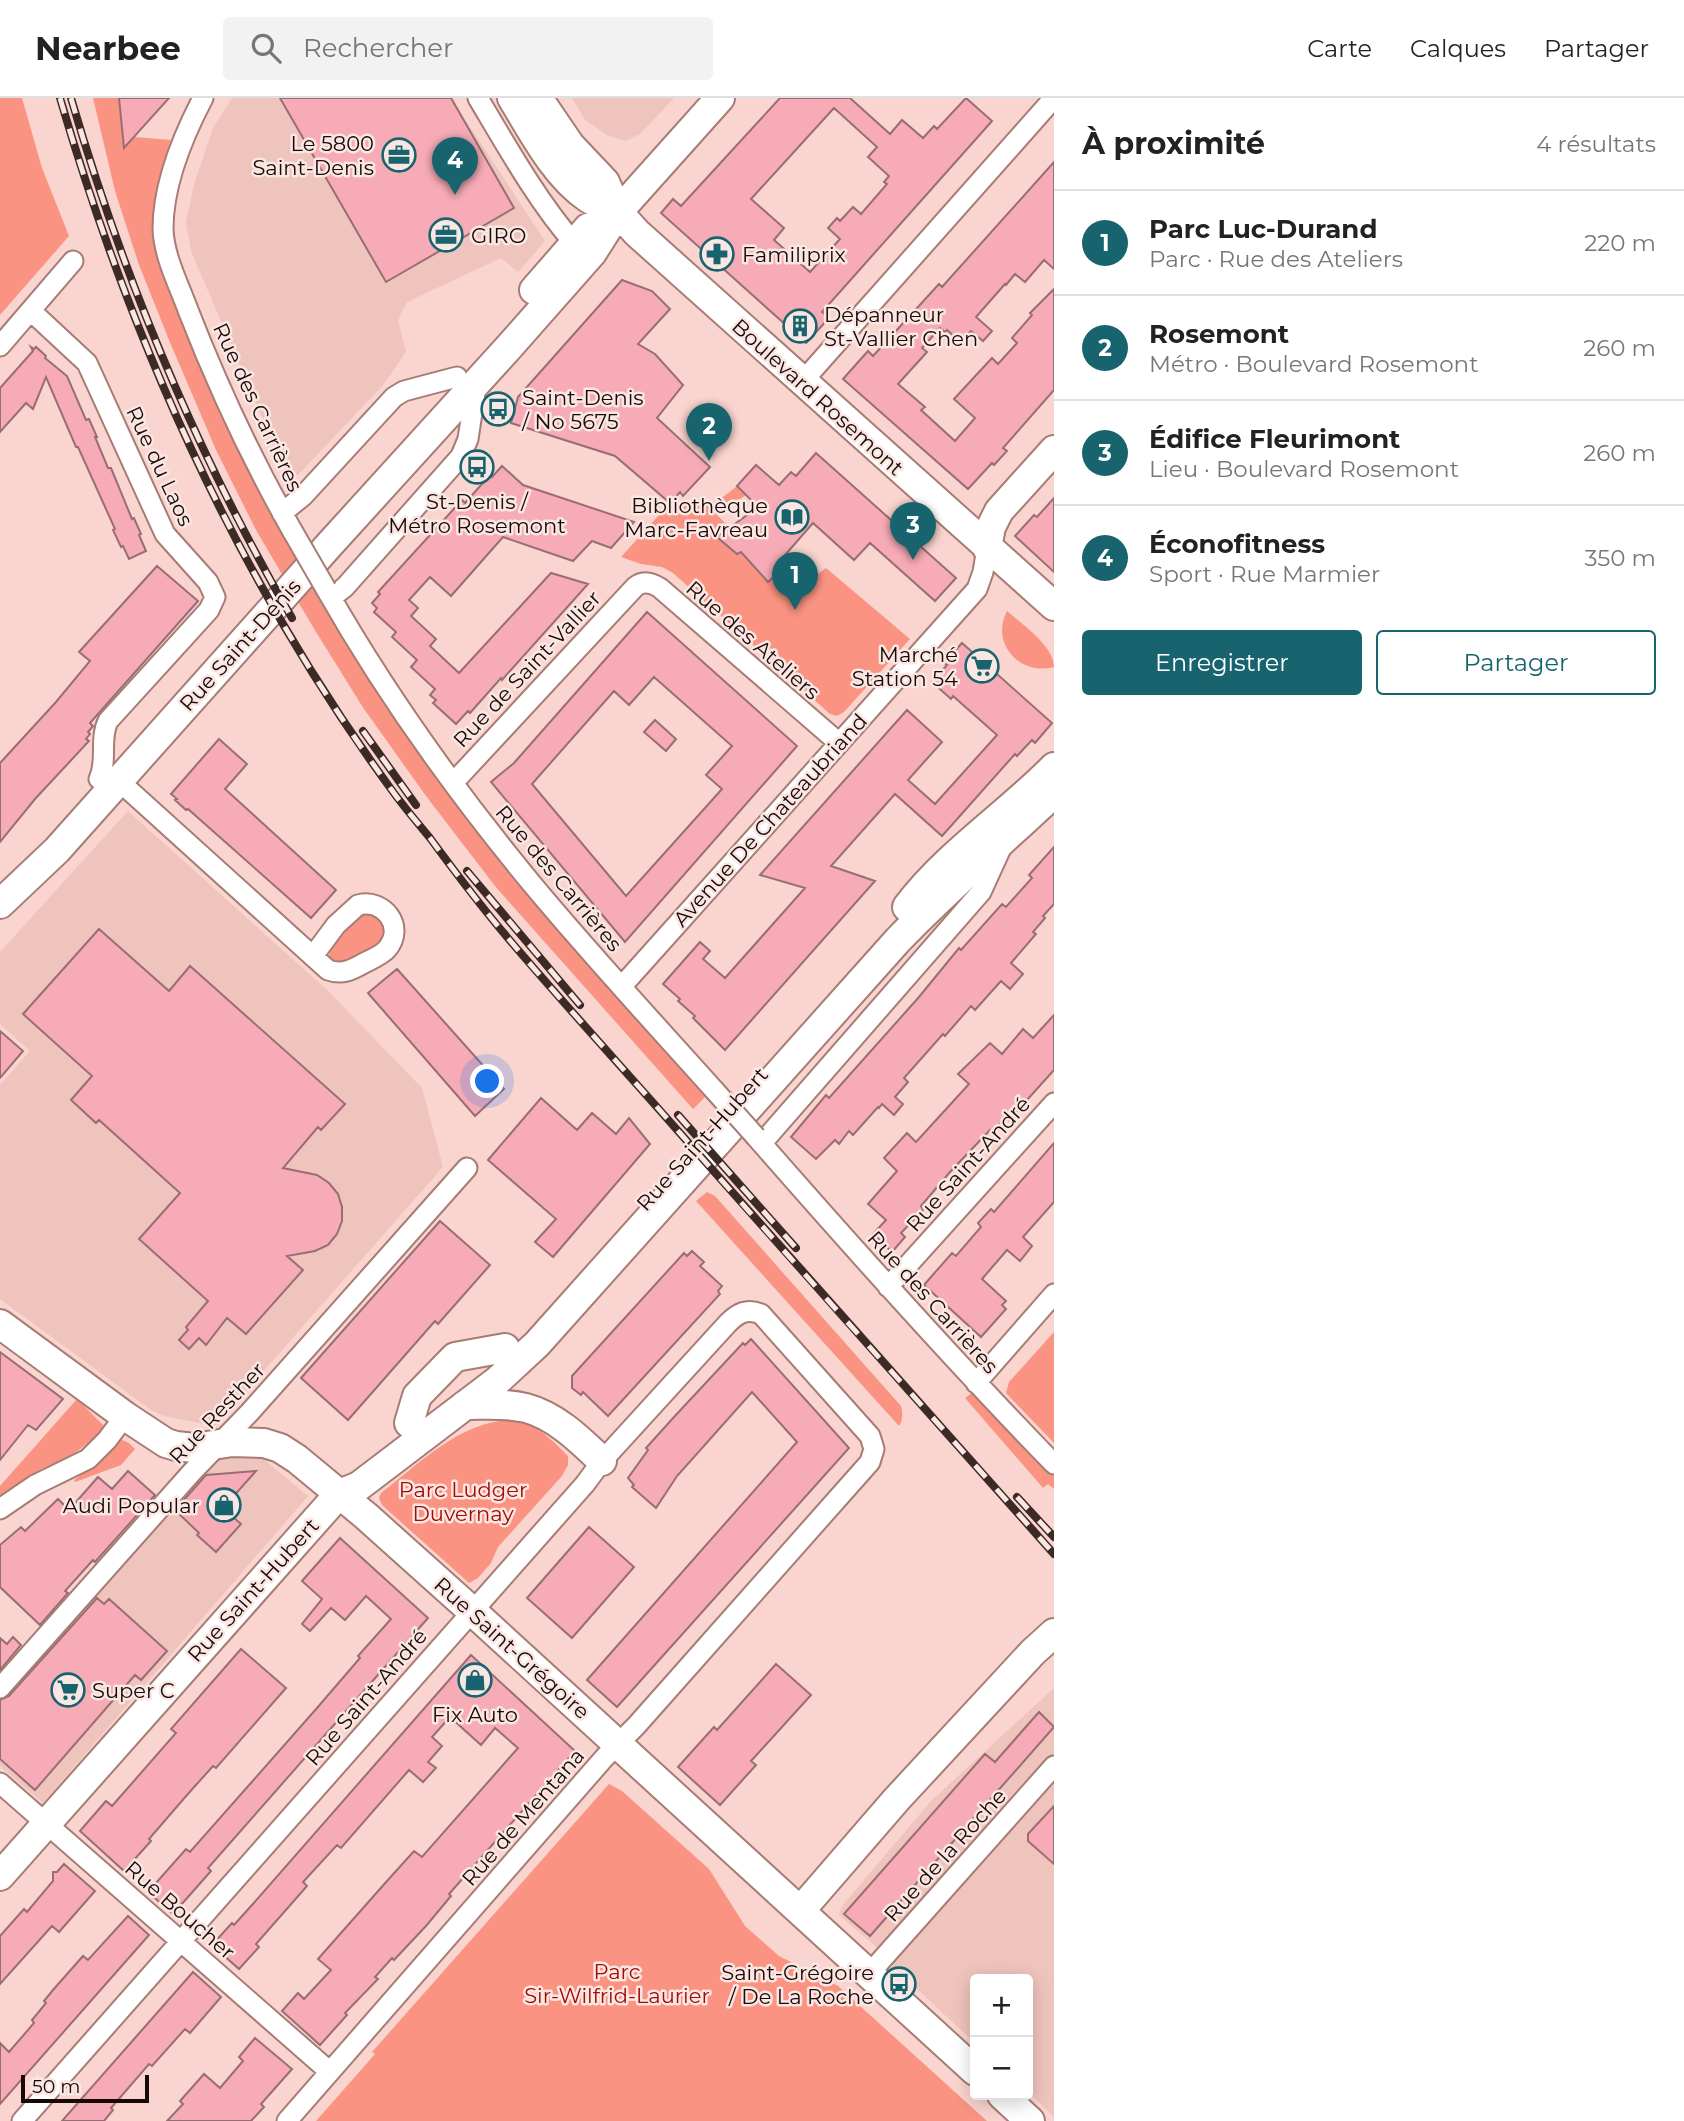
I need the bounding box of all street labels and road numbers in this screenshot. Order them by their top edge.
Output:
street label: Boulevard Rosemont [727,313,909,481]
street label: Rue des Carrières [208,319,308,495]
street label: Rue du Laos [121,402,199,530]
street label: Rue Saint-Denis [174,574,306,716]
street label: Rue des Ateliers [681,575,825,705]
street label: Rue de Saint-Vallier [448,586,606,752]
street label: Avenue De Chateaubriand [668,708,872,932]
street label: Rue des Carrières [491,800,627,956]
street label: Rue Saint-Hubert [631,1062,773,1216]
street label: Rue Saint-André [901,1091,1035,1237]
street label: Rue des Carrières [862,1226,1004,1378]
street label: Rue Resther [164,1357,270,1469]
street label: Rue Saint-Hubert [182,1513,324,1667]
street label: Rue Saint-Grégoire [429,1572,595,1724]
street label: Rue Saint-André [300,1624,432,1770]
street label: Rue de Mentana [457,1743,589,1891]
street label: Rue de la Roche [879,1783,1011,1927]
street label: Rue Boucher [120,1855,240,1965]

